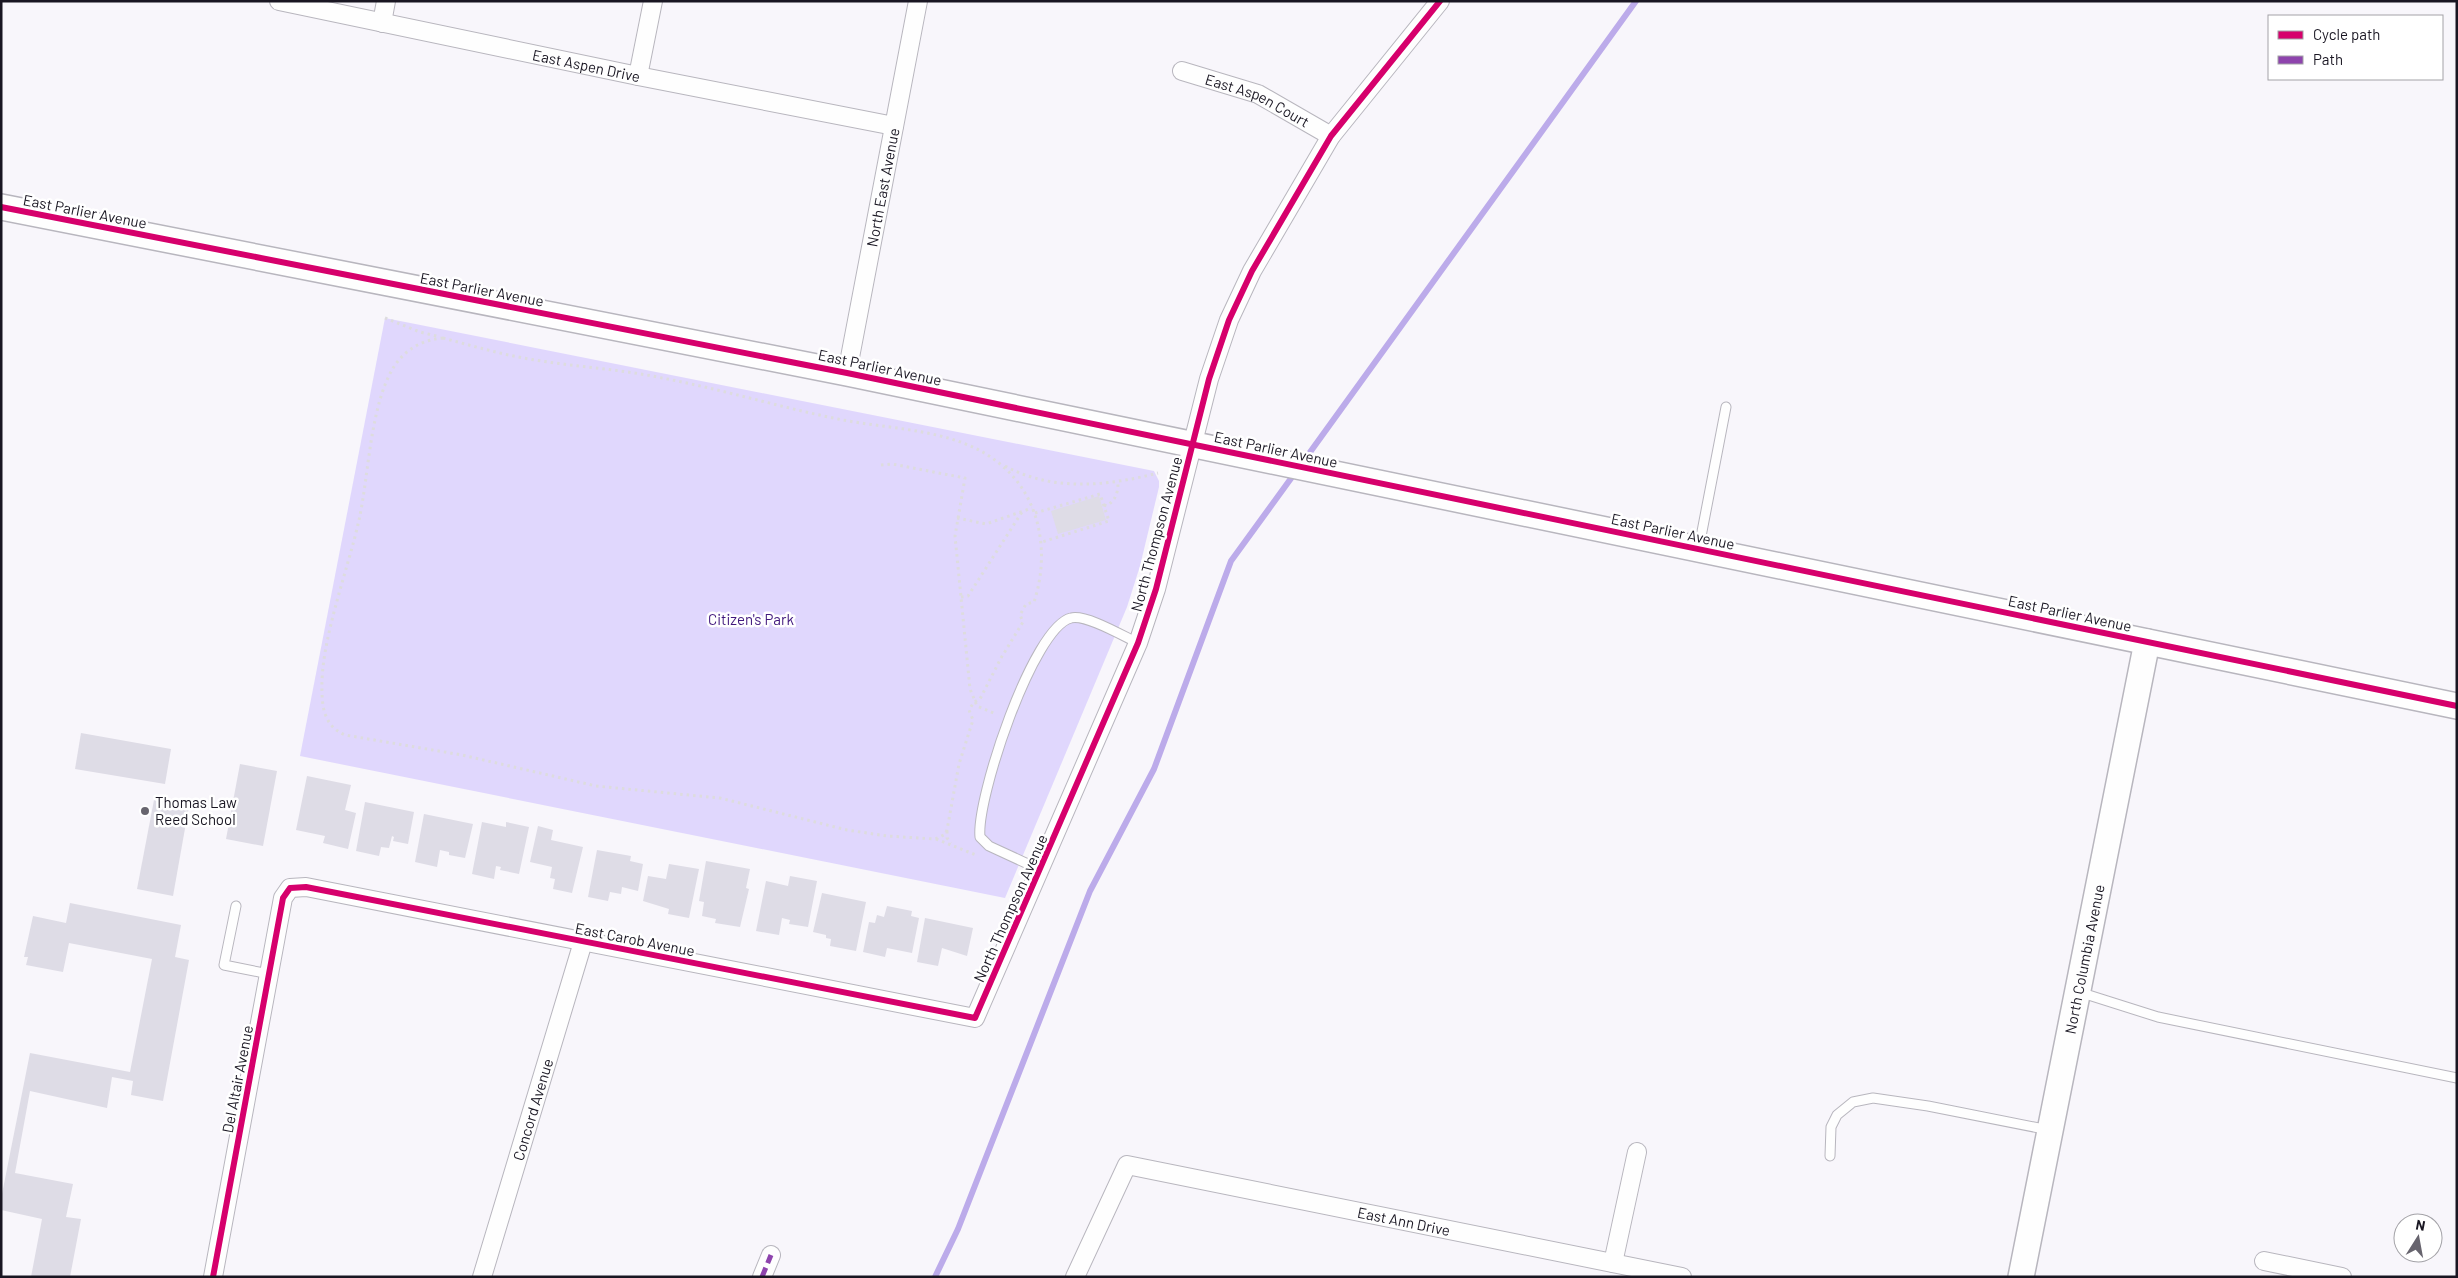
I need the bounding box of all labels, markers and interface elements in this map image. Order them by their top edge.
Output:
legend [2268,15,2443,80]
text: Cycle path [2313,25,2380,43]
street label: East Aspen Drive [531,45,642,85]
text: Path [2313,50,2343,68]
street label: East Aspen Court [1203,70,1313,131]
street label: North East Avenue [862,126,903,248]
street label: East Parlier Avenue [22,190,148,232]
street label: East Parlier Avenue [419,268,545,310]
street label: East Parlier Avenue [817,345,943,389]
street label: East Parlier Avenue [1213,427,1339,471]
street label: North Thompson Avenue [1127,454,1185,614]
street label: East Parlier Avenue [1610,509,1736,553]
street label: East Parlier Avenue [2007,591,2133,635]
park label: Citizen's Park [708,610,794,628]
place label: Thomas Law Reed School [155,793,237,828]
marker: Thomas Law Reed School [139,805,151,817]
street label: North Thompson Avenue [969,831,1051,985]
street label: North Columbia Avenue [2060,883,2108,1036]
street label: East Carob Avenue [574,919,696,959]
street label: Del Altair Avenue [218,1024,256,1134]
street label: Concord Avenue [509,1056,556,1163]
street label: East Ann Drive [1356,1203,1452,1239]
north arrow [2393,1213,2443,1263]
text: N [2414,1216,2427,1234]

